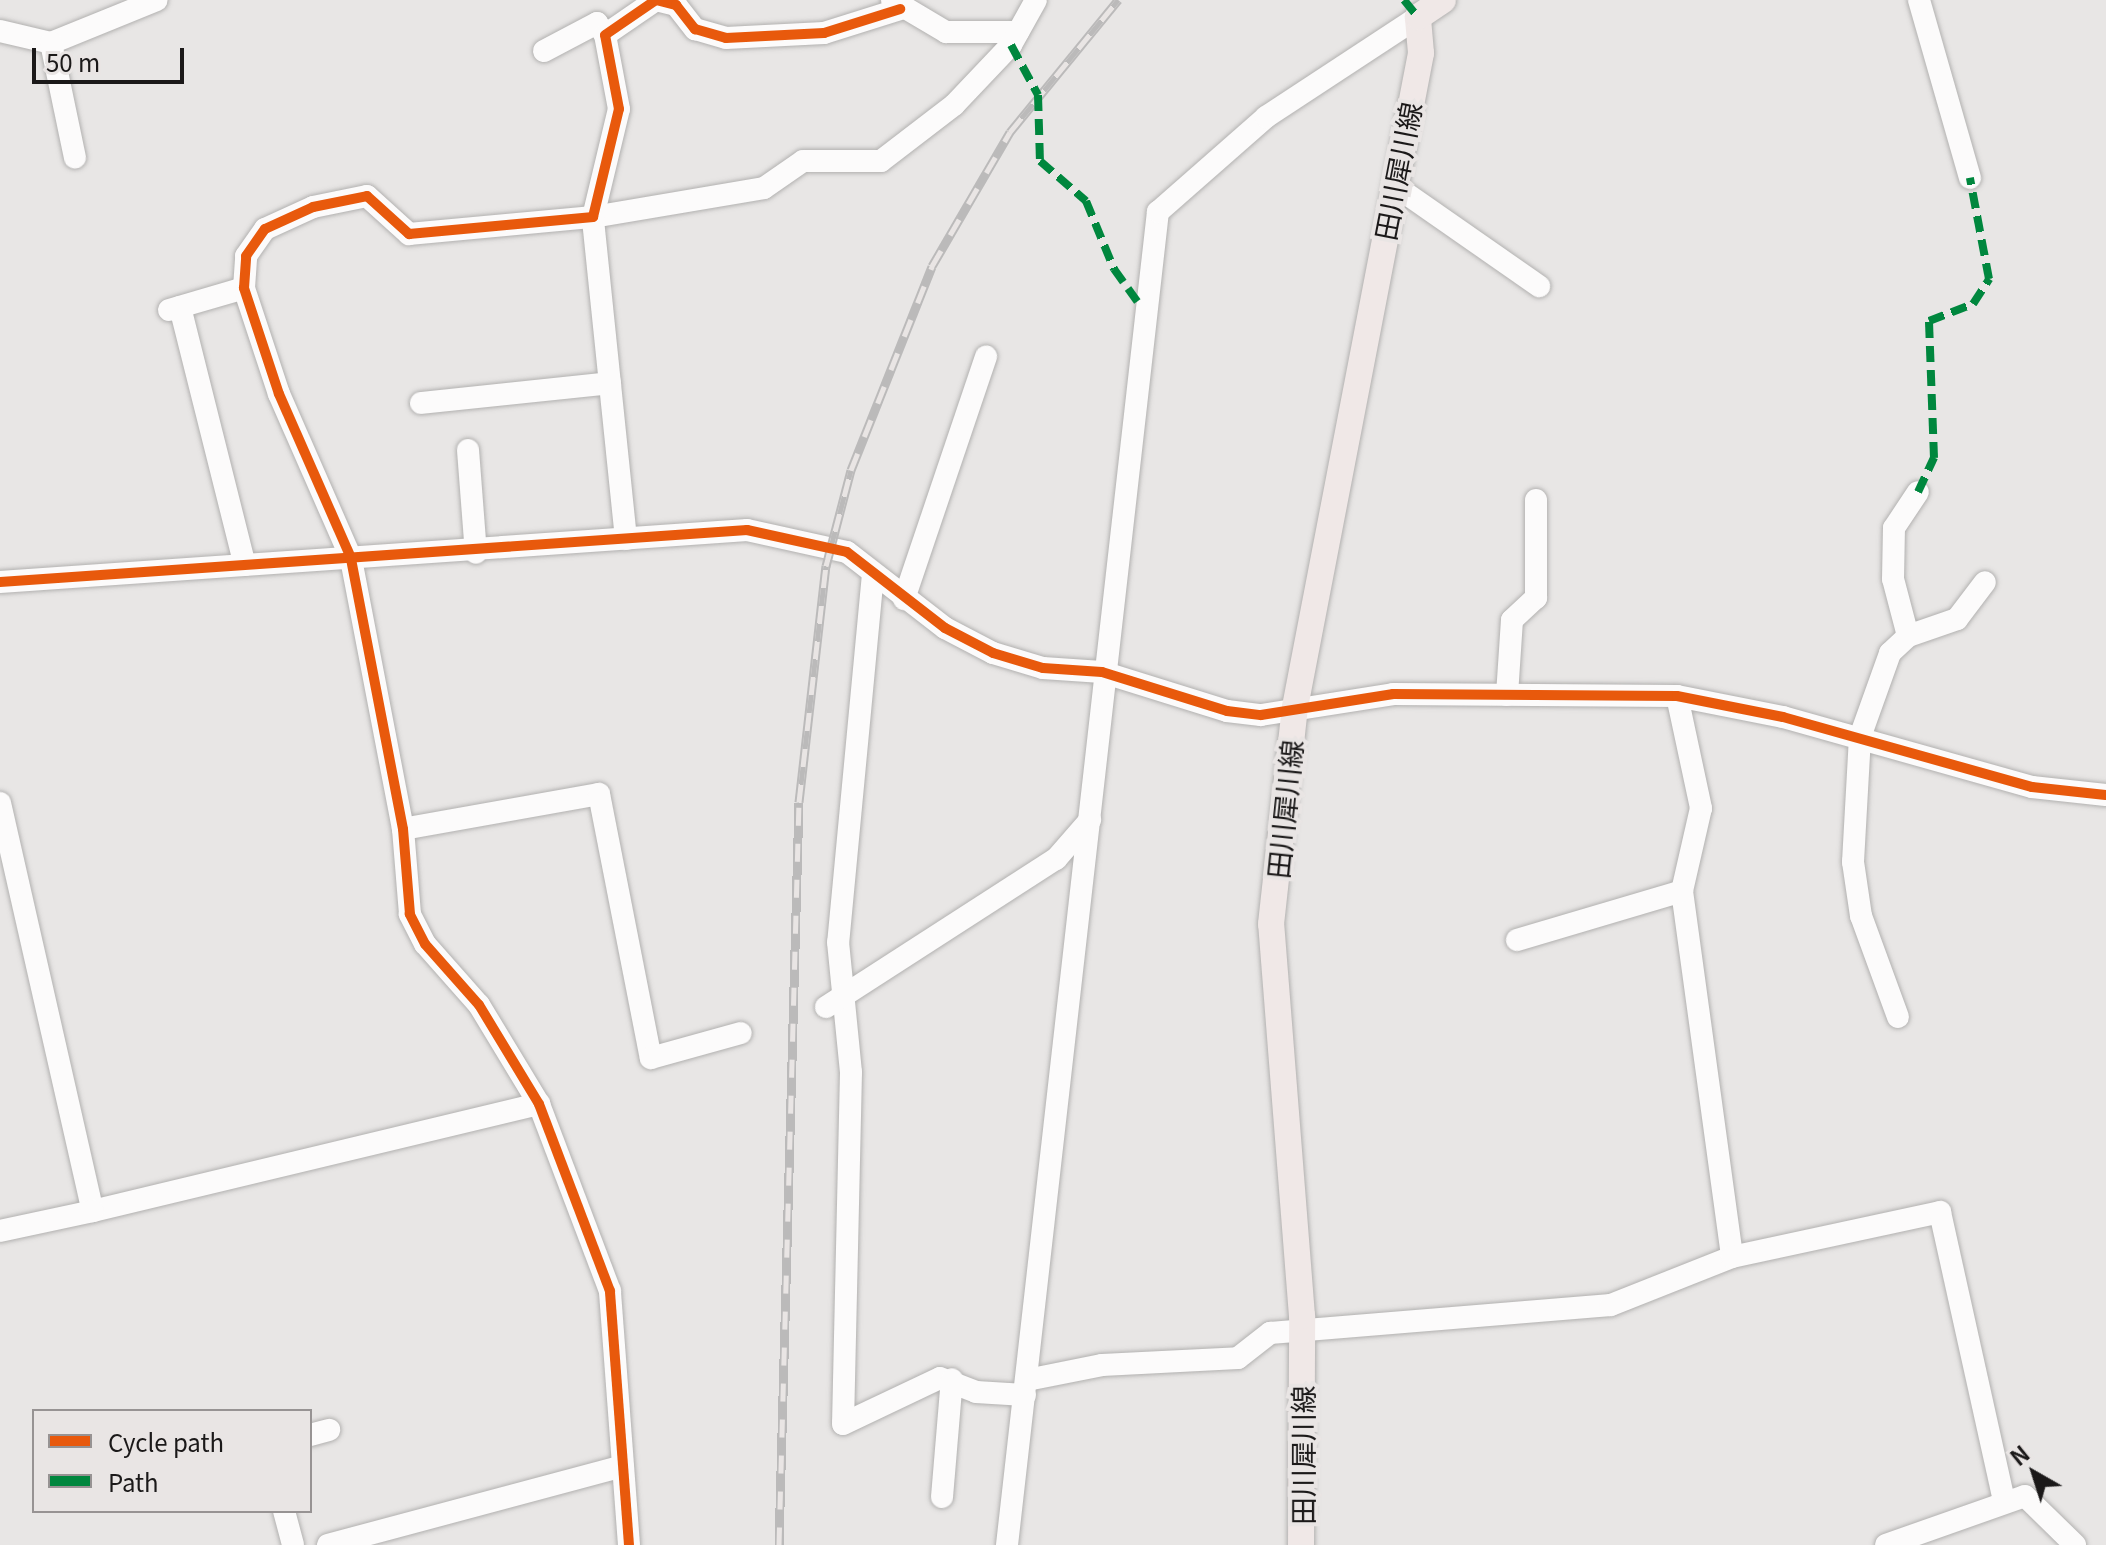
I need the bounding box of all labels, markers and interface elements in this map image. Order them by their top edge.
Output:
scale bar [36,32,188,82]
text: 50 m [46,44,100,79]
street label: 田川犀川線 [1367,99,1427,243]
street label: 田川犀川線 [1260,738,1308,880]
street label: 田川犀川線 [1285,1385,1319,1525]
legend [32,1409,312,1513]
text: Cycle path [108,1424,224,1459]
north arrow [1994,1433,2074,1513]
text: N [2002,1437,2035,1472]
text: Path [108,1464,159,1499]

